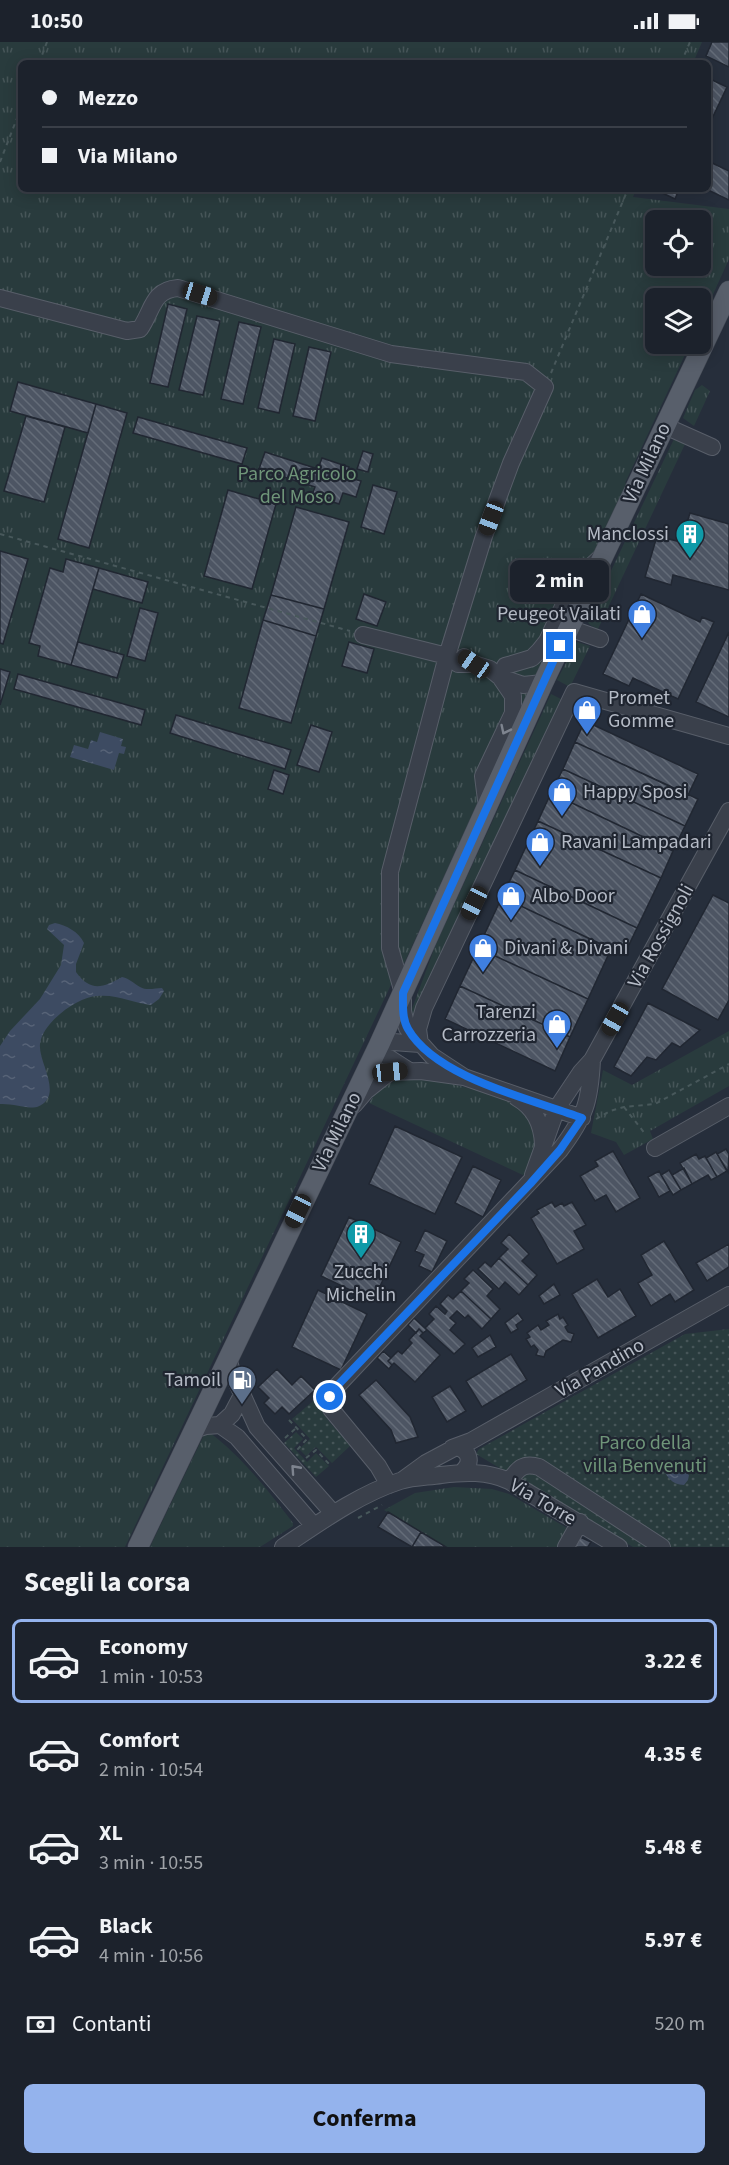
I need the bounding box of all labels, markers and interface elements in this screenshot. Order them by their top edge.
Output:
text: 10:50 [30,5,83,37]
text: Mezzo [78,82,138,114]
text: Via Milano [78,140,178,172]
map controls [645,210,711,354]
button: locate [645,210,711,276]
car [180,280,220,308]
button: layers [645,288,711,354]
street label: Via Milano [616,418,678,508]
park label: Parco Agricolo del Moso [237,460,357,511]
car [476,498,506,538]
building icon: Manclossi [674,518,706,560]
place label: Manclossi [587,520,669,548]
callout: 2 min [510,559,610,601]
text: 2 min [535,567,584,595]
shop icon: Peugeot Vailati [626,598,658,640]
place label: Peugeot Vailati [497,600,621,628]
route end [546,632,573,659]
car [454,646,494,682]
place label: Promet Gomme [608,684,674,735]
shop icon: Promet Gomme [571,694,603,736]
one-way arrow [501,723,513,734]
shop icon: Happy Sposi [546,776,578,818]
place label: Happy Sposi [583,778,687,806]
shop icon: Ravani Lampadari [524,826,556,868]
place label: Ravani Lampadari [561,828,712,856]
street label: Via Rossignoli [621,879,701,993]
shop icon: Albo Door [495,880,527,922]
place label: Albo Door [532,882,615,910]
car [458,883,490,923]
shop icon: Divani & Divani [467,932,499,974]
place label: Divani & Divani [504,934,628,962]
place label: Tarenzi Carrozzeria [441,998,536,1049]
car [598,999,632,1039]
shop icon: Tarenzi Carrozzeria [541,1008,573,1050]
car [371,1061,409,1083]
street label: Via Milano [306,1087,368,1177]
car [282,1191,314,1231]
building icon: Zucchi Michelin [345,1218,377,1260]
place label: Zucchi Michelin [326,1258,396,1309]
street label: Via Pandino [550,1331,650,1405]
fuel station icon: Tamoil [226,1364,258,1406]
place label: Tamoil [164,1366,221,1394]
route start [316,1383,343,1410]
park label: Parco della villa Benvenuti [583,1429,707,1480]
one-way arrow [291,1465,302,1476]
street label: Via Torre [504,1472,582,1532]
text: Scegli la corsa [24,1563,191,1602]
text: Economy [99,1631,188,1663]
icon: car [27,1634,81,1688]
text: 3.22 € [645,1645,702,1677]
text: 1 min · 10:53 [99,1663,203,1691]
text: Comfort [99,1724,180,1756]
icon: car [27,1727,81,1781]
text: 4.35 € [645,1738,702,1770]
text: 2 min · 10:54 [99,1756,203,1784]
text: XL [99,1817,123,1849]
icon: car [27,1820,81,1874]
text: 5.48 € [645,1831,702,1863]
text: 3 min · 10:55 [99,1849,203,1877]
text: Black [99,1910,153,1942]
icon: car [27,1913,81,1967]
text: 5.97 € [645,1924,702,1956]
text: 4 min · 10:56 [99,1942,203,1970]
icon: cash [24,2008,57,2041]
text: Contanti [72,2008,151,2040]
text: 520 m [655,2010,705,2038]
button: Conferma [24,2084,705,2153]

